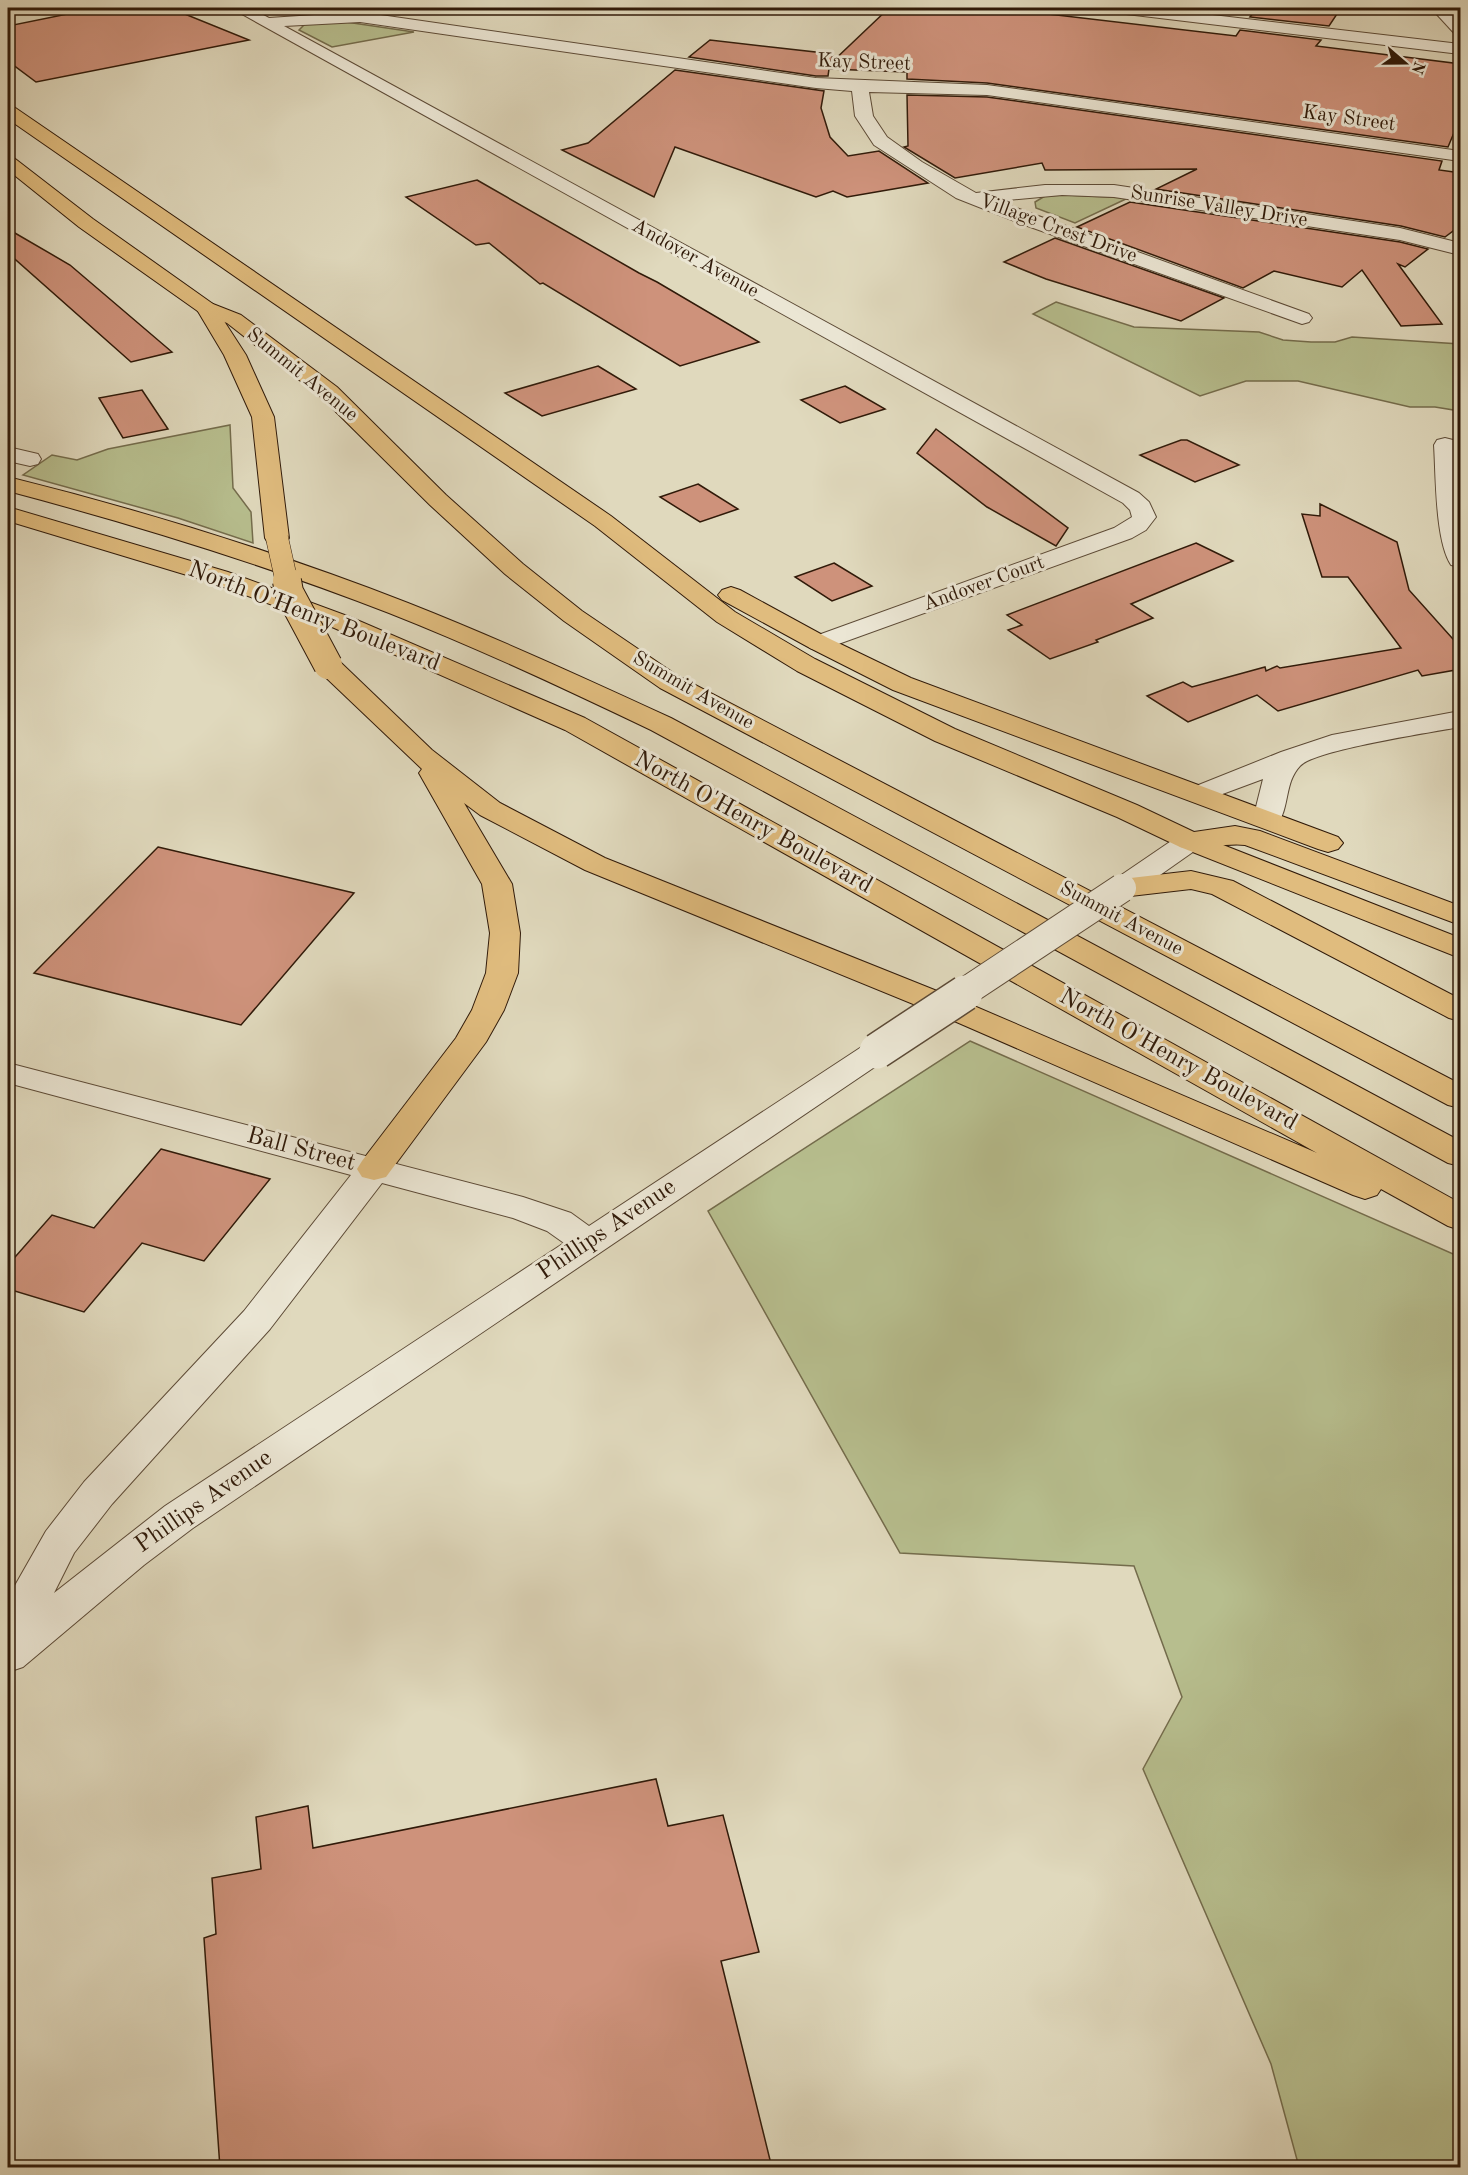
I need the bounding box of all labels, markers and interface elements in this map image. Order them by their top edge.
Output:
north arrow [1375,33,1435,93]
street label: Kay Street [817,51,911,75]
text: N [1407,59,1427,77]
street label: Kay Street [1301,103,1397,135]
street label: Sunrise Valley Drive [1129,183,1309,231]
street label: Village Crest Drive [976,191,1140,267]
street label: Andover Avenue [628,216,762,302]
street label: Summit Avenue [243,324,361,426]
street label: Andover Court [921,553,1047,615]
street label: North O'Henry Boulevard [185,558,443,676]
street label: Summit Avenue [629,648,757,734]
street label: North O'Henry Boulevard [630,748,876,898]
street label: Summit Avenue [1056,878,1186,960]
street label: North O'Henry Boulevard [1055,985,1301,1135]
street label: Ball Street [244,1124,358,1176]
street label: Phillips Avenue [534,1175,680,1285]
street label: Phillips Avenue [131,1446,277,1558]

